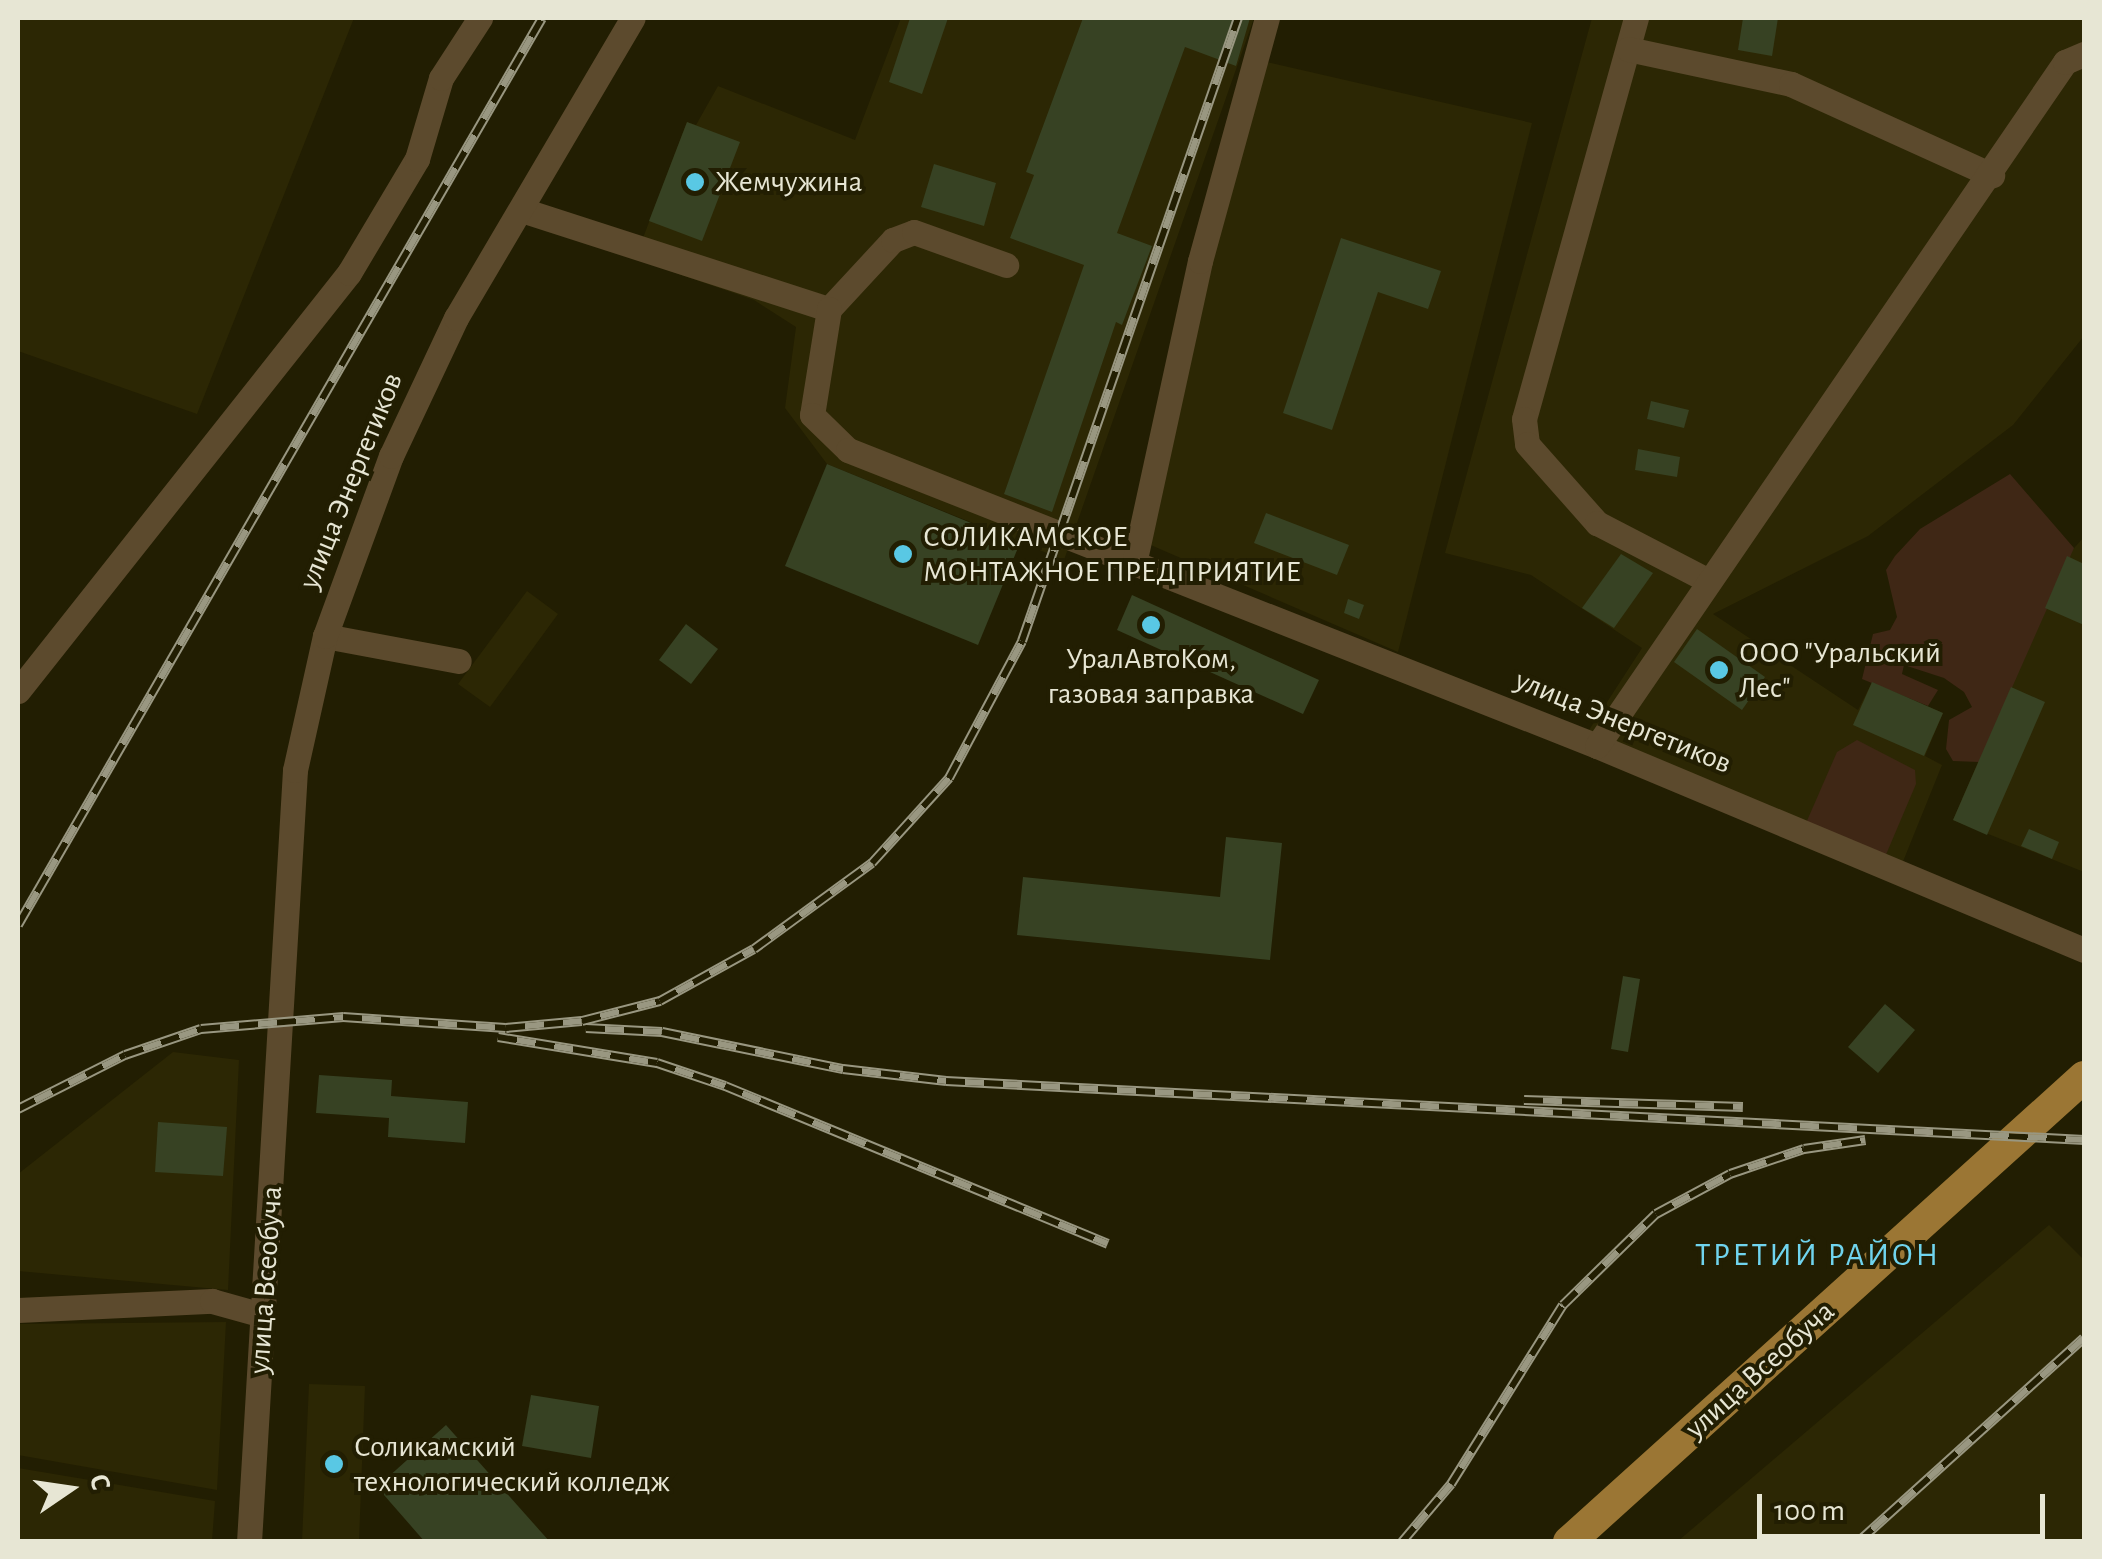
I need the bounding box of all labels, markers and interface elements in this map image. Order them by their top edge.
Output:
place label: Жемчужина [715,164,862,200]
marker: Жемчужина [684,171,706,193]
street label: улица Энергетиков [291,368,411,594]
place label: СОЛИКАМСКОЕ МОНТАЖНОЕ ПРЕДПРИЯТИЕ [923,519,1301,590]
marker: СОЛИКАМСКОЕ МОНТАЖНОЕ ПРЕДПРИЯТИЕ [892,543,914,565]
marker: УралАвтоКом, газовая заправка [1140,614,1162,636]
place label: ООО "Уральский Лес" [1739,635,1941,706]
place label: УралАвтоКом, газовая заправка [1048,641,1254,712]
marker: ООО "Уральский Лес" [1708,659,1730,681]
street label: улица Энергетиков [1510,662,1736,782]
street label: улица Всеобуча [241,1185,291,1375]
district label: ТРЕТИЙ РАЙОН [1695,1236,1941,1274]
street label: улица Всеобуча [1678,1294,1842,1446]
place label: Соликамский технологический колледж [354,1429,670,1500]
north arrow [20,1439,120,1539]
marker: Соликамский технологический колледж [323,1453,345,1475]
text: С [84,1472,115,1493]
scale bar [1762,1474,2050,1536]
text: 100 m [1774,1496,1845,1526]

